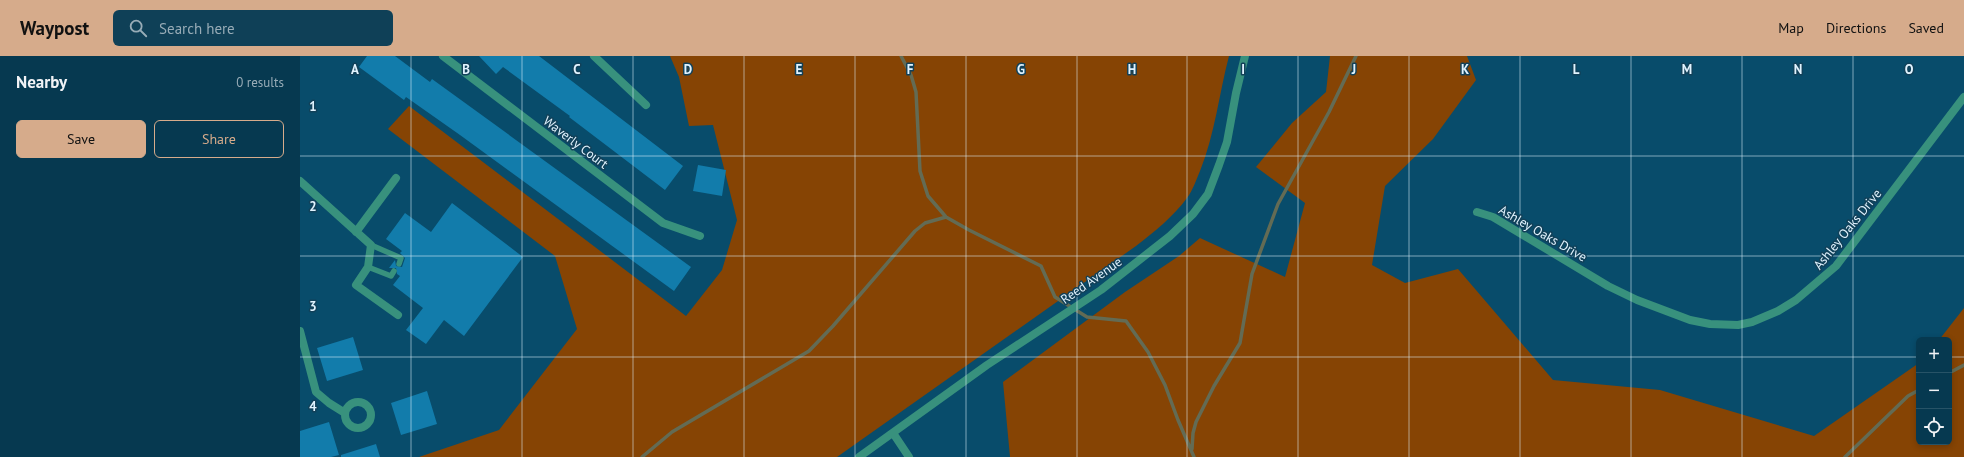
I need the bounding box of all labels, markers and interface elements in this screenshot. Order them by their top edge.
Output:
search box [113,10,393,46]
text: Waypost [20,16,89,40]
icon: search [127,17,149,39]
text: Search here [159,19,235,38]
text: Map [1778,19,1804,37]
text: Directions [1826,19,1886,37]
text: Saved [1908,19,1944,37]
text: A [351,61,359,78]
text: B [462,61,470,78]
text: C [573,61,581,78]
text: D [684,61,692,78]
text: E [796,61,803,78]
text: F [907,61,914,78]
text: G [1017,61,1025,78]
text: H [1128,61,1136,78]
text: I [1241,61,1245,78]
text: J [1351,61,1356,78]
text: K [1461,61,1469,78]
text: L [1573,61,1580,78]
text: M [1682,61,1692,78]
text: N [1794,61,1802,78]
text: O [1905,61,1914,78]
text: Nearby [16,71,67,93]
text: 0 results [236,74,284,91]
text: 1 [309,98,317,115]
street label: Waverly Court [540,112,612,173]
button: Save [16,120,146,158]
button: Share [154,120,284,158]
street label: Ashley Oaks Drive [1810,185,1885,273]
text: 2 [309,198,317,215]
street label: Ashley Oaks Drive [1496,201,1590,266]
street label: Reed Avenue [1057,253,1125,308]
text: 3 [309,298,317,315]
map controls [1916,337,1952,445]
button: + [1916,337,1952,373]
button: − [1916,373,1952,409]
text: 4 [309,398,317,415]
button: locate [1916,409,1952,445]

